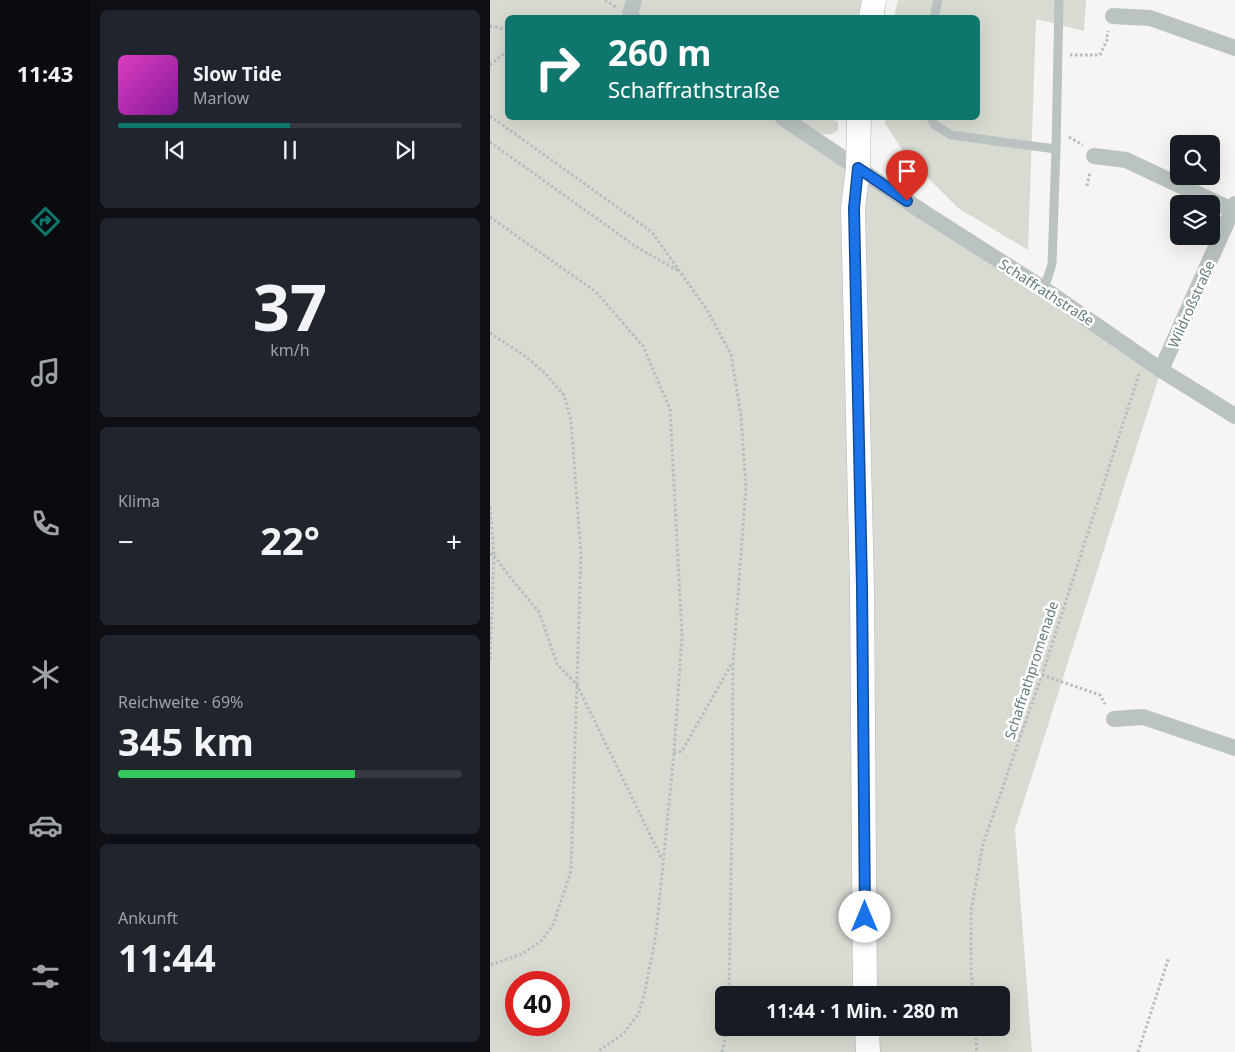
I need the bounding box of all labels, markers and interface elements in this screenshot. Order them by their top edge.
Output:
text: 260 m [608,29,711,76]
icon: right [525,35,590,100]
text: 11:43 [17,58,73,88]
text: Slow Tide [193,61,282,87]
text: Schaffrathstraße [608,74,780,104]
text: Marlow [193,87,249,109]
map controls [1170,135,1220,245]
button: search [1170,135,1220,185]
icon: previous [161,136,189,164]
icon: pause [276,136,304,164]
icon: next [391,136,419,164]
pin [886,150,928,201]
icon: arrive [893,157,921,185]
button: layers [1170,195,1220,245]
icon: directions [28,204,63,239]
street label: Schaffrathstraße [996,254,1098,330]
street label: Wildroßstraße [1163,257,1219,351]
text: 37 [253,262,327,350]
text: km/h [270,339,310,361]
icon: music [28,355,63,390]
text: Klima [118,490,160,512]
icon: phone [28,506,63,541]
text: 22° [260,514,320,566]
text: − [118,522,134,560]
text: + [446,522,462,560]
street label: Schaffrathpromenade [1000,598,1062,742]
icon: climate [28,657,63,692]
text: Reichweite · 69% [118,691,243,713]
text: 345 km [118,715,254,767]
icon: car [28,808,63,843]
position arrow [838,890,890,942]
text: Ankunft [118,907,178,929]
text: 11:44 [118,931,216,983]
icon: filters [28,959,63,994]
speed limit sign: 40 [505,971,570,1036]
text: 11:44 · 1 Min. · 280 m [766,998,959,1024]

